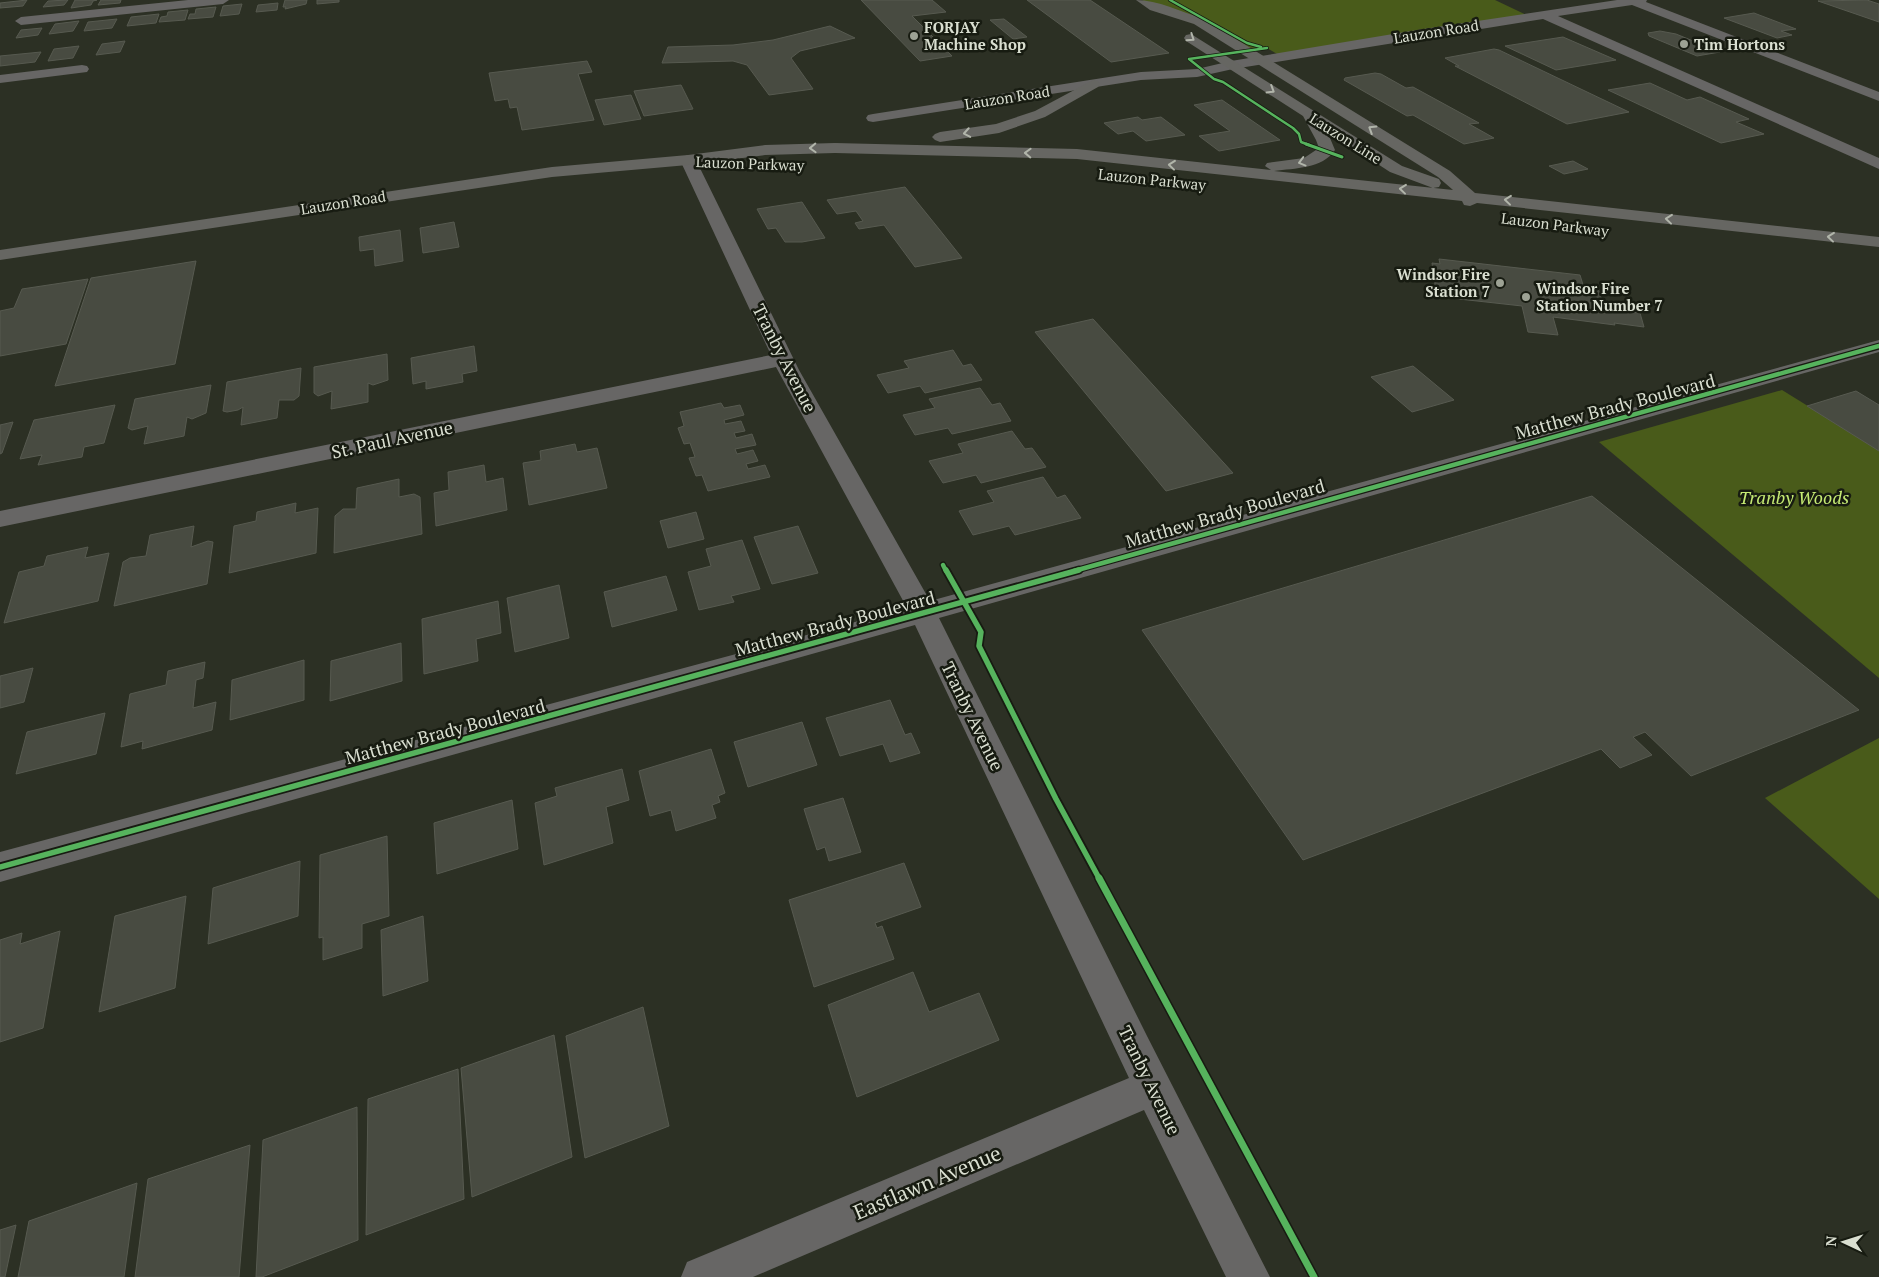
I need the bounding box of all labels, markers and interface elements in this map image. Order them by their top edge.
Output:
street label: Lauzon Road [1392,14,1480,48]
place label: FORJAY Machine Shop [924,17,1026,54]
marker: FORJAY Machine Shop [908,30,920,42]
one-way arrow [1185,32,1194,41]
place label: Tim Hortons [1694,34,1785,54]
marker: Tim Hortons [1678,38,1690,50]
street label: Lauzon Road [963,80,1051,114]
one-way arrow [1265,84,1274,94]
street label: Lauzon Line [1306,108,1386,168]
one-way arrow [1368,126,1377,135]
one-way arrow [963,128,972,138]
one-way arrow [809,143,817,153]
one-way arrow [1024,147,1032,158]
street label: Lauzon Parkway [695,151,805,175]
one-way arrow [1298,156,1307,167]
one-way arrow [1168,160,1176,171]
street label: Lauzon Parkway [1097,163,1207,195]
one-way arrow [1399,184,1407,195]
street label: Lauzon Road [299,185,387,219]
one-way arrow [1503,195,1511,206]
street label: Lauzon Parkway [1500,207,1610,241]
one-way arrow [1665,214,1673,225]
one-way arrow [1826,232,1834,243]
place label: Windsor Fire Station 7 [1397,264,1490,301]
marker: Windsor Fire Station 7 [1494,277,1506,289]
place label: Windsor Fire Station Number 7 [1536,278,1663,315]
marker: Windsor Fire Station Number 7 [1520,291,1532,303]
street label: Tranby Avenue [747,300,823,416]
street label: Matthew Brady Boulevard [1512,368,1718,444]
street label: St. Paul Avenue [329,414,455,464]
street label: Matthew Brady Boulevard [1123,473,1327,553]
park label: Tranby Woods [1739,485,1849,509]
street label: Matthew Brady Boulevard [732,585,938,661]
street label: Tranby Avenue [936,657,1010,775]
street label: Matthew Brady Boulevard [342,693,548,769]
street label: Tranby Avenue [1113,1021,1187,1139]
street label: Eastlawn Avenue [849,1138,1005,1226]
north arrow [1819,1217,1869,1267]
text: N [1821,1235,1840,1247]

